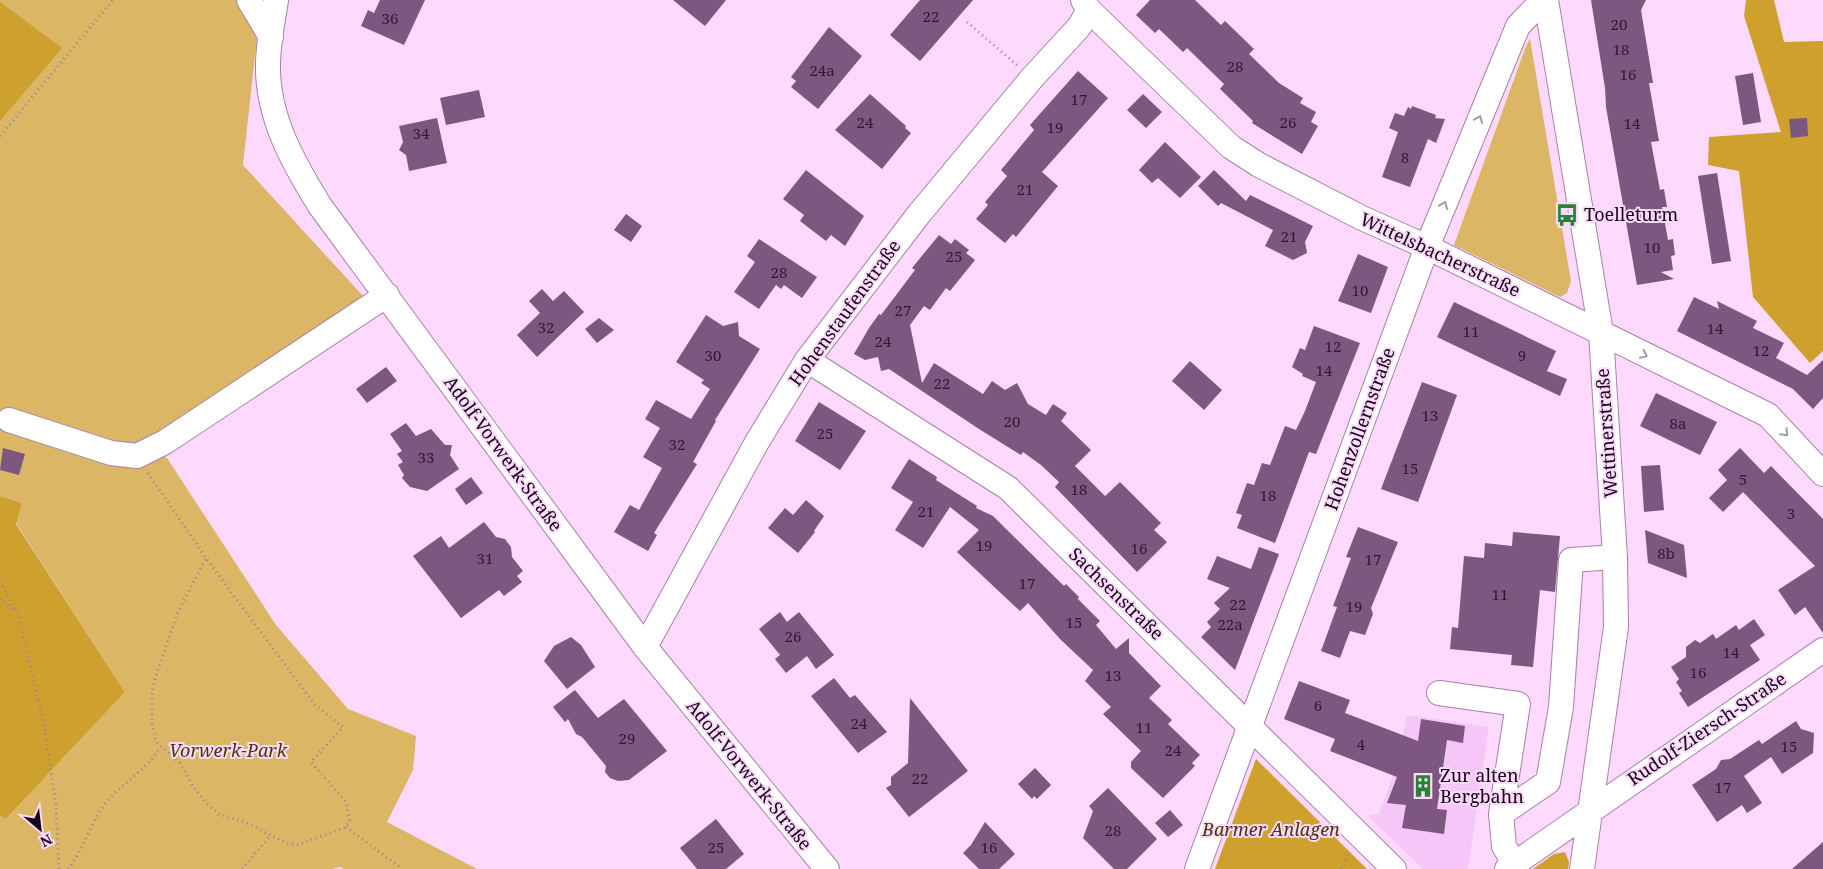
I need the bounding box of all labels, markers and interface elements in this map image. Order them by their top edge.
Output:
house number: 22 [923,6,939,26]
house number: 36 [382,8,398,28]
house number: 20 [1611,14,1627,34]
house number: 18 [1613,39,1629,59]
house number: 28 [1227,56,1243,76]
house number: 24a [809,60,835,80]
house number: 16 [1620,64,1636,84]
house number: 17 [1071,89,1087,109]
house number: 24 [857,112,874,132]
house number: 26 [1280,112,1296,132]
house number: 14 [1624,113,1641,133]
one-way arrow [1473,115,1484,124]
house number: 19 [1047,117,1063,137]
house number: 34 [413,123,430,143]
house number: 8 [1401,147,1409,167]
house number: 21 [1017,179,1033,199]
one-way arrow [1438,201,1448,210]
bus stop icon: Toelleturm [1554,202,1580,228]
place label: Toelleturm [1584,202,1678,226]
street label: Wittelsbacherstraße [1356,206,1524,302]
house number: 21 [1281,226,1297,246]
street label: Hohenstaufenstraße [783,234,905,390]
house number: 10 [1644,237,1660,257]
house number: 25 [946,246,962,266]
house number: 28 [771,262,787,282]
house number: 10 [1352,280,1368,300]
house number: 27 [895,300,911,320]
house number: 32 [538,317,554,337]
house number: 14 [1707,318,1724,338]
house number: 11 [1463,321,1479,341]
house number: 24 [875,331,892,351]
house number: 12 [1325,336,1341,356]
house number: 12 [1753,340,1769,360]
street label: Hohenzollernstraße [1318,344,1400,513]
house number: 30 [705,345,721,365]
house number: 9 [1518,345,1526,365]
one-way arrow [1639,348,1648,358]
house number: 14 [1316,360,1333,380]
street label: Wettinerstraße [1590,368,1622,499]
street label: Adolf-Vorwerk-Straße [439,371,568,536]
house number: 22 [934,373,950,393]
house number: 13 [1422,405,1438,425]
house number: 20 [1004,411,1020,431]
house number: 8a [1670,413,1686,433]
house number: 25 [817,423,833,443]
one-way arrow [1779,428,1788,437]
house number: 32 [669,434,685,454]
house number: 33 [418,447,434,467]
house number: 15 [1402,458,1418,478]
house number: 5 [1739,469,1747,489]
house number: 18 [1071,479,1087,499]
house number: 18 [1260,485,1276,505]
house number: 21 [918,501,934,521]
house number: 3 [1787,503,1795,523]
house number: 19 [976,535,992,555]
house number: 16 [1131,538,1147,558]
street label: Sachsenstraße [1064,542,1169,645]
house number: 8b [1657,543,1675,563]
house number: 31 [477,548,493,568]
house number: 17 [1365,549,1381,569]
house number: 17 [1019,573,1035,593]
house number: 11 [1492,584,1508,604]
house number: 22 [1230,594,1246,614]
house number: 19 [1346,596,1362,616]
house number: 15 [1066,612,1082,632]
house number: 22a [1217,614,1243,634]
house number: 26 [785,626,801,646]
house number: 14 [1723,642,1740,662]
house number: 16 [1690,662,1706,682]
house number: 13 [1105,665,1121,685]
street label: Rudolf-Ziersch-Straße [1622,666,1791,790]
street label: Adolf-Vorwerk-Straße [682,694,818,855]
house number: 6 [1314,695,1322,715]
house number: 24 [851,713,868,733]
house number: 11 [1136,717,1152,737]
house number: 29 [619,728,635,748]
house number: 4 [1357,734,1366,754]
house number: 15 [1781,736,1797,756]
park label: Vorwerk-Park [169,738,288,762]
house number: 24 [1165,740,1182,760]
place label: Zur alten Bergbahn [1440,763,1524,808]
house number: 22 [912,768,928,788]
building icon: Zur alten Bergbahn [1410,773,1436,799]
house number: 17 [1715,777,1731,797]
north arrow [15,804,65,854]
park label: Barmer Anlagen [1201,817,1340,841]
house number: 28 [1105,820,1121,840]
text: N [37,830,56,852]
house number: 25 [708,837,724,857]
house number: 16 [981,837,997,857]

